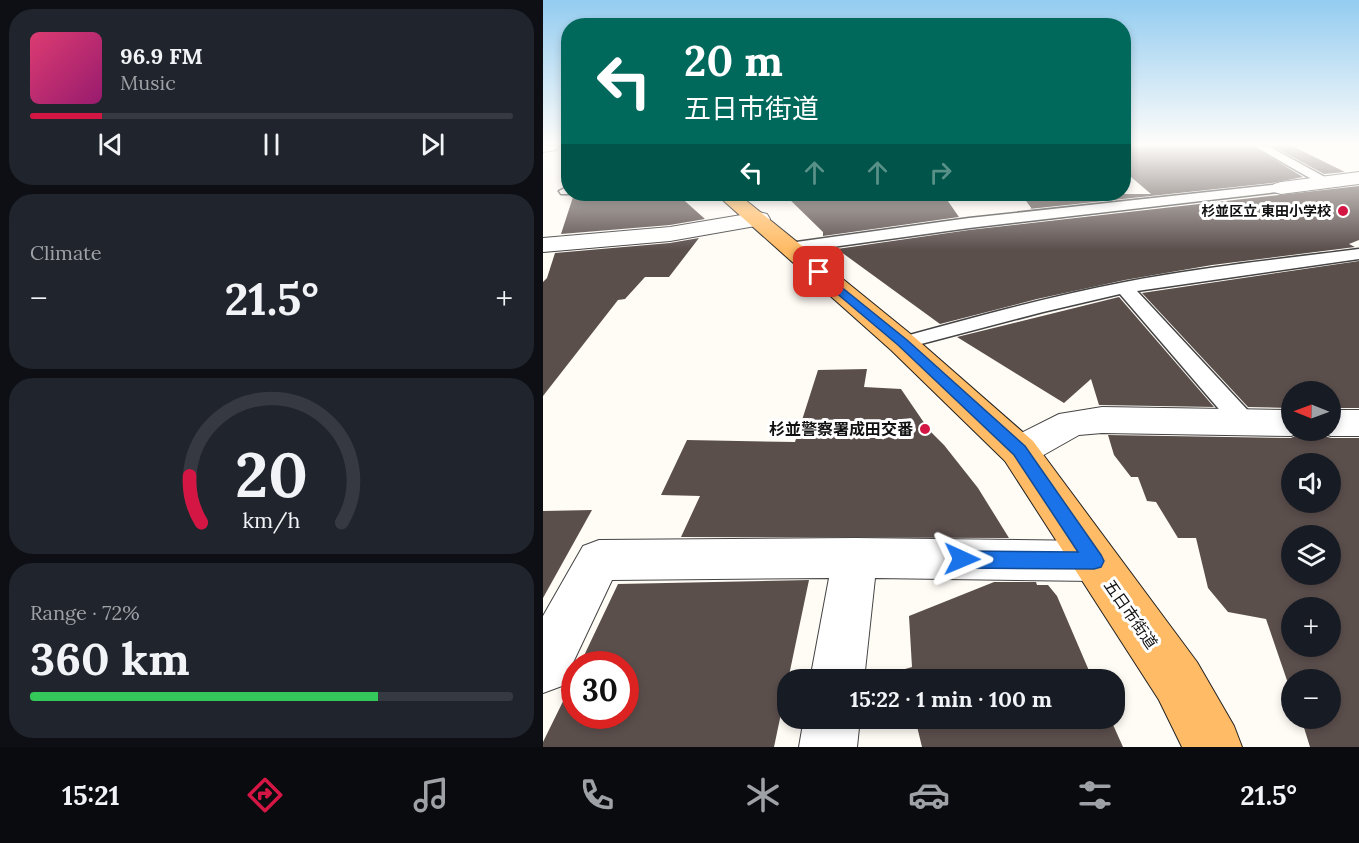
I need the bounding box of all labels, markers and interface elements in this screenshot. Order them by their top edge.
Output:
text: 20 m [684,34,783,88]
text: 96.9 FM [120,42,203,70]
icon: left [585,42,663,120]
text: Music [120,70,176,95]
text: 五日市街道 [684,91,819,125]
icon: previous [94,128,127,161]
icon: pause [255,128,288,161]
icon: next [416,128,449,161]
icon: left [735,156,768,189]
icon: ahead [798,156,831,189]
icon: ahead [861,156,894,189]
icon: right [924,156,957,189]
place label: 杉並区立 東田小学校 [1201,202,1331,220]
marker: 杉並区立 東田小学校 [1336,204,1350,218]
text: Climate [30,240,102,265]
pin [793,246,844,297]
icon: arrive [802,255,835,288]
text: 21.5° [224,270,319,327]
text: − [30,277,48,319]
text: + [495,277,513,319]
north arrow [1281,381,1341,441]
map controls [1281,381,1341,729]
place label: 杉並警察署成田交番 [769,419,913,439]
marker: 杉並警察署成田交番 [918,422,932,436]
text: 20 [235,434,308,514]
button: sound [1281,453,1341,513]
text: km/h [243,506,301,534]
button: layers [1281,525,1341,585]
position arrow [930,527,994,591]
street label: 五日市街道 [1100,575,1162,653]
button: + [1281,597,1341,657]
text: Range · 72% [30,600,140,625]
text: 360 km [30,630,190,687]
speed limit sign: 30 [561,651,639,729]
button: − [1281,669,1341,729]
text: 15:22 · 1 min · 100 m [850,685,1052,713]
icon: directions [244,774,286,816]
icon: music [410,774,452,816]
icon: phone [576,774,618,816]
icon: climate [742,774,784,816]
icon: car [908,774,950,816]
icon: filters [1074,774,1116,816]
text: 15:21 [62,778,120,812]
text: 21.5° [1240,778,1297,812]

